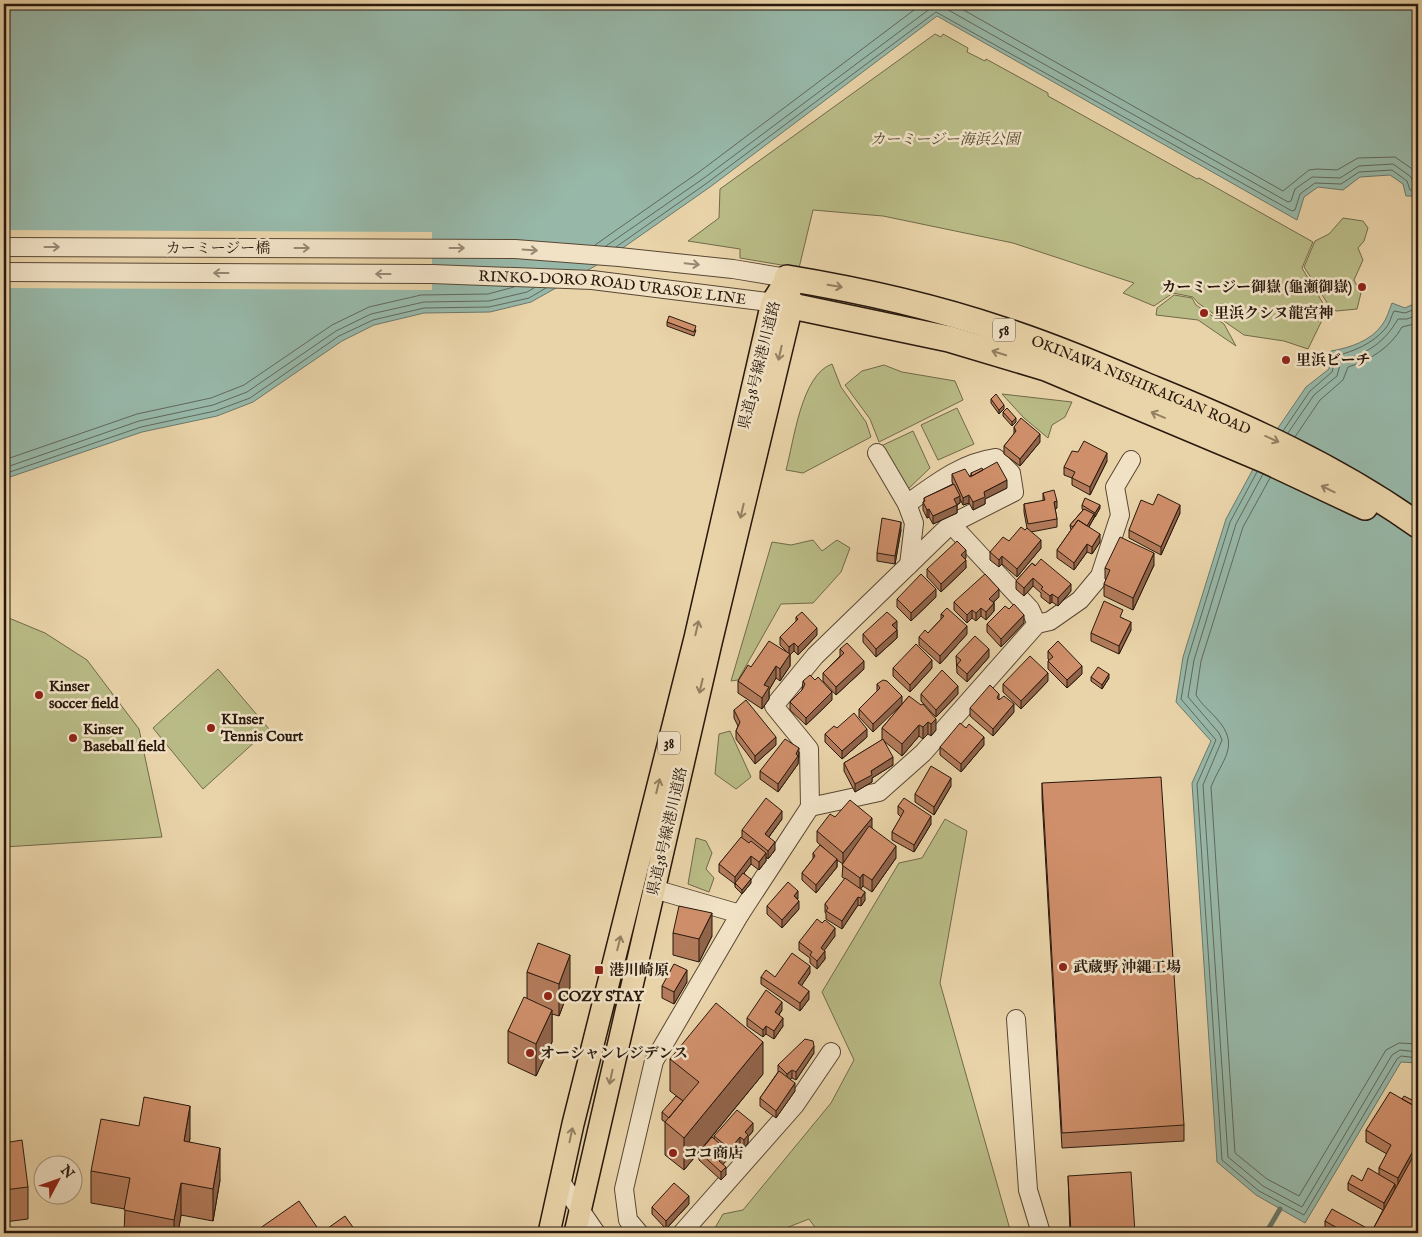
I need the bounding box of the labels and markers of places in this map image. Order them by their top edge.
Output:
place label: カーミージー御嶽 (龜瀬御嶽) [1161,278,1352,297]
marker: カーミージー御嶽 (龜瀬御嶽) [1356,281,1368,293]
place label: 里浜クシヌ龍宮神 [1214,304,1333,323]
marker: 里浜クシヌ龍宮神 [1198,307,1210,319]
place label: 里浜ビーチ [1296,351,1370,370]
marker: 里浜ビーチ [1280,354,1292,366]
place label: Kinser soccer field [49,677,120,713]
marker: Kinser soccer field [33,689,45,701]
place label: KInser Tennis Court [220,710,304,746]
place label: Kinser Baseball field [83,720,166,756]
marker: KInser Tennis Court [205,722,217,734]
marker: Kinser Baseball field [67,732,79,744]
place label: 武蔵野 沖縄工場 [1073,958,1181,977]
place label: 港川崎原 [609,961,669,980]
marker: 武蔵野 沖縄工場 [1057,961,1069,973]
marker: 港川崎原 [593,964,605,976]
place label: COZY STAY [558,987,645,1006]
marker: COZY STAY [542,990,554,1002]
place label: オーシャンレジデンス [540,1044,688,1063]
marker: オーシャンレジデンス [524,1047,536,1059]
place label: ココ商店 [683,1144,743,1163]
marker: ココ商店 [667,1147,679,1159]

